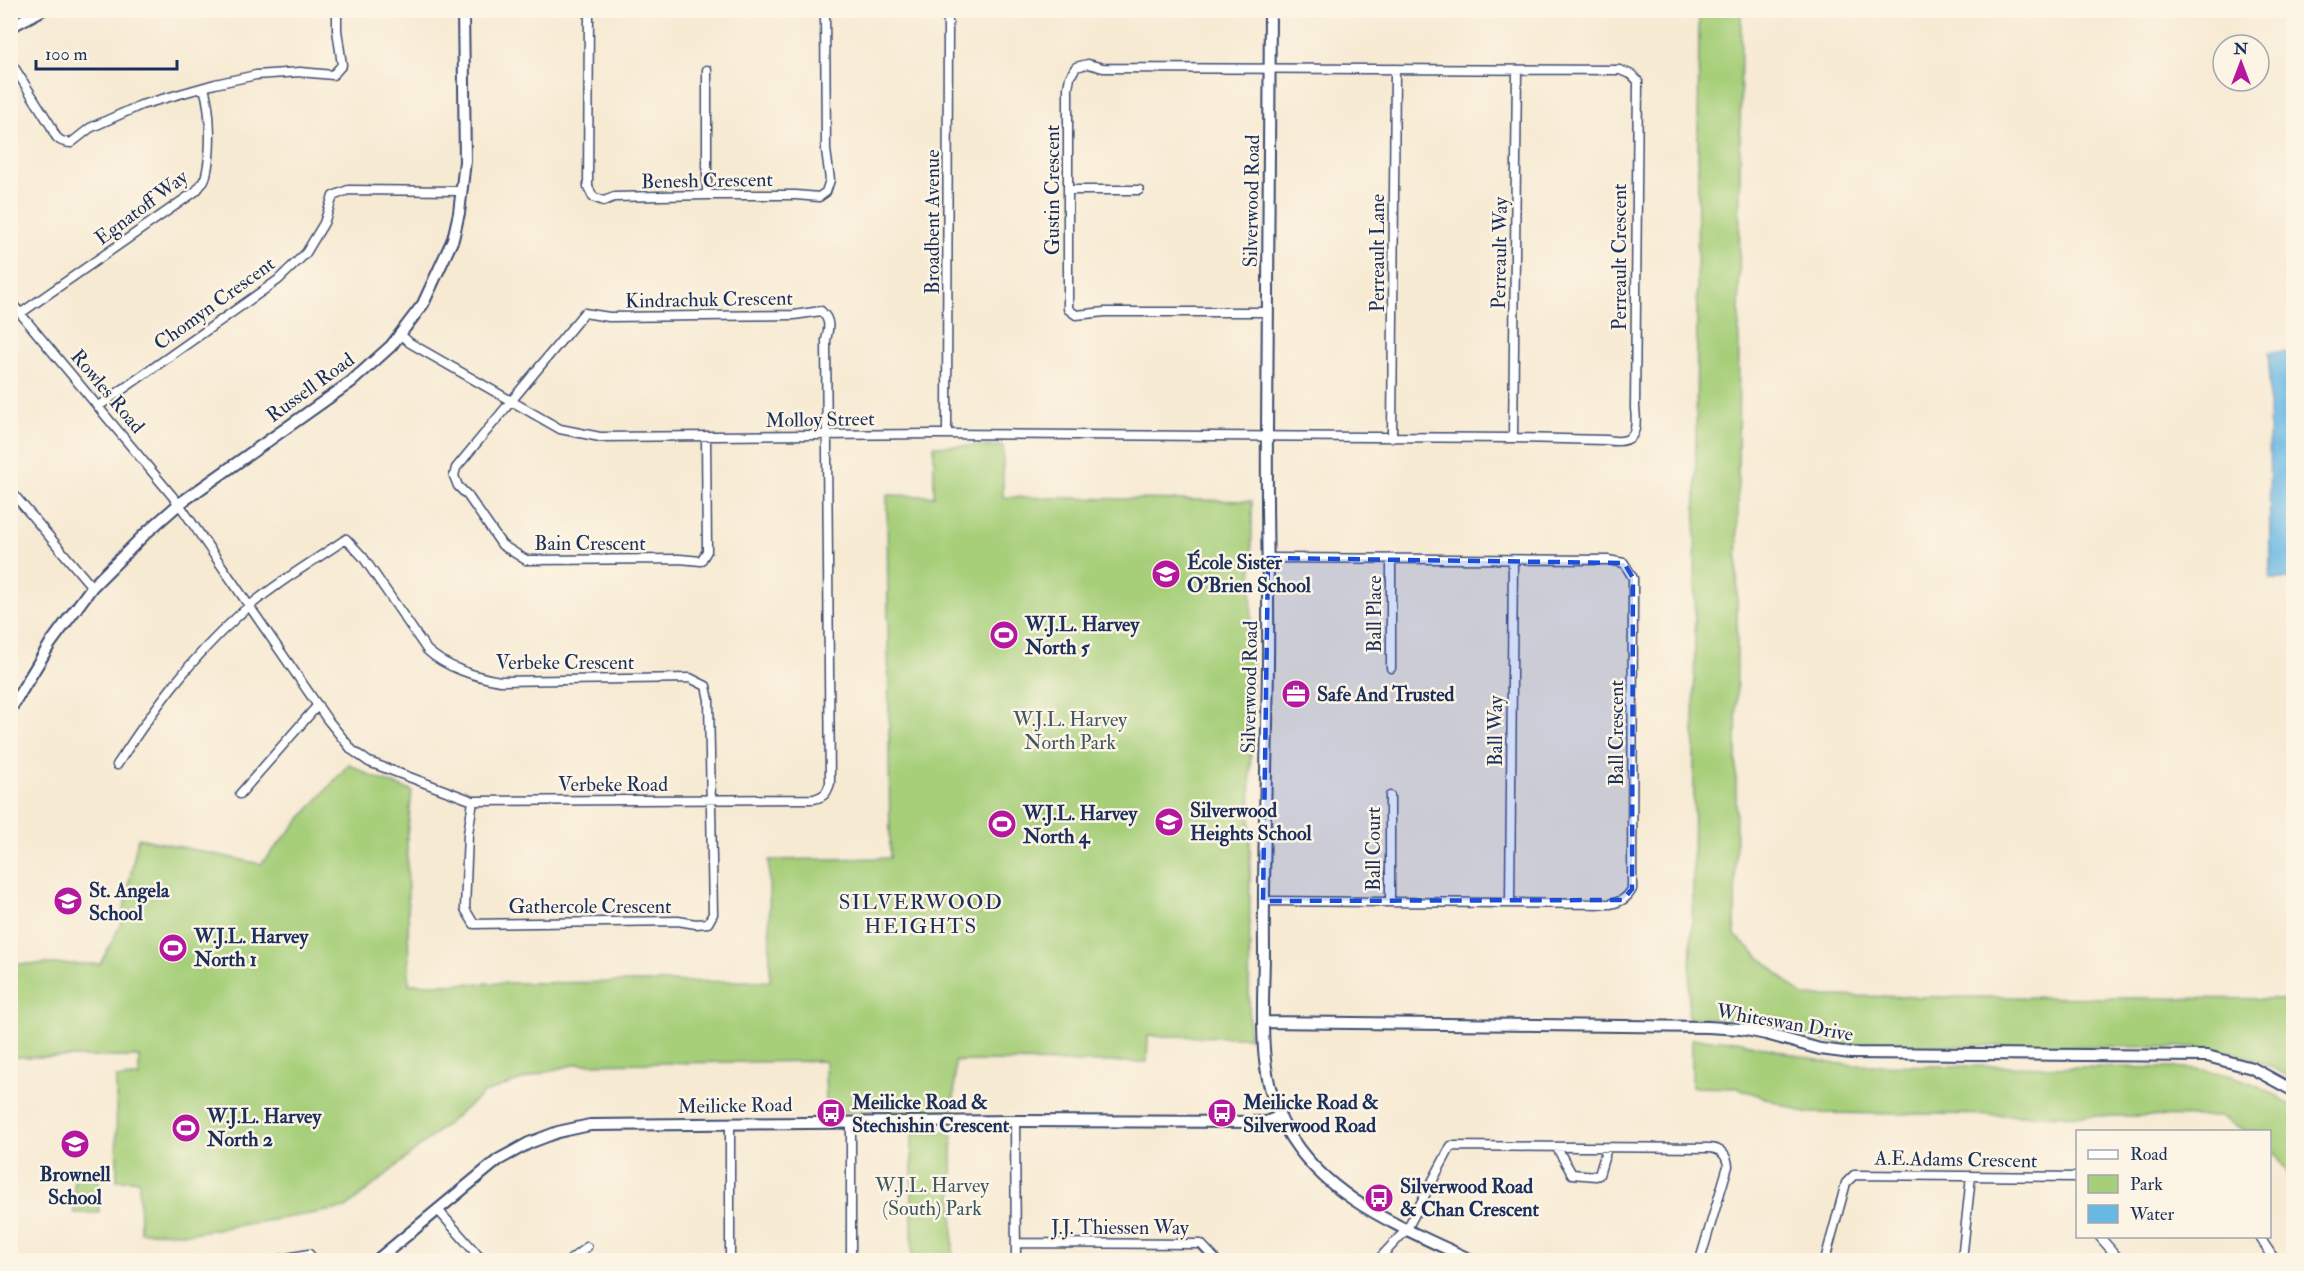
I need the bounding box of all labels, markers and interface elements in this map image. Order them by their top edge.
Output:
scale bar [36,33,177,71]
north arrow [2211,33,2271,93]
text: N [2233,39,2249,59]
text: 100 m [45,43,88,66]
street label: Gustin Crescent [1040,124,1065,255]
street label: Silverwood Road [1238,134,1265,268]
street label: Broadbent Avenue [920,149,945,295]
street label: Egnatoff Way [90,164,194,250]
street label: Benesh Crescent [641,167,774,194]
street label: Perreault Crescent [1607,183,1632,331]
street label: Perreault Lane [1365,194,1390,312]
street label: Perreault Way [1486,195,1513,309]
street label: Chomyn Crescent [149,251,280,356]
street label: Kindrachuk Crescent [625,286,794,313]
street label: Rowles Road [65,344,150,439]
street label: Russell Road [261,347,359,428]
street label: Molloy Street [765,406,875,433]
street label: Bain Crescent [534,531,646,556]
place label: École Sister O'Brien School [1187,549,1312,598]
school or university icon: École Sister O'Brien School [1150,558,1182,590]
street label: Ball Place [1362,575,1387,653]
place label: W.J.L. Harvey North 5 [1024,612,1140,660]
sports icon: W.J.L. Harvey North 5 [988,619,1020,651]
street label: Silverwood Road [1236,620,1263,754]
street label: Verbeke Crescent [496,650,635,675]
office icon: Safe And Trusted [1280,678,1312,710]
street label: Ball Crescent [1604,680,1629,786]
place label: Safe And Trusted [1317,682,1454,707]
street label: Ball Way [1483,694,1508,767]
park label: W.J.L. Harvey North Park [1012,707,1128,755]
street label: Verbeke Road [558,772,668,797]
place label: Silverwood Heights School [1190,798,1312,847]
place label: W.J.L. Harvey North 4 [1022,801,1138,849]
school or university icon: Silverwood Heights School [1153,806,1185,838]
street label: Ball Court [1361,806,1386,891]
sports icon: W.J.L. Harvey North 4 [986,808,1018,840]
place label: St. Angela School [89,878,170,926]
school or university icon: St. Angela School [52,885,84,917]
district label: SILVERWOOD HEIGHTS [839,889,1003,940]
street label: Gathercole Crescent [508,894,672,919]
place label: W.J.L. Harvey North 1 [193,924,309,972]
sports icon: W.J.L. Harvey North 1 [157,932,189,964]
street label: Whiteswan Drive [1713,998,1855,1047]
place label: Meilicke Road & Stechishin Crescent [851,1090,1010,1138]
place label: Meilicke Road & Silverwood Road [1242,1090,1379,1138]
street label: Meilicke Road [677,1092,793,1119]
bus stop icon: Meilicke Road & Stechishin Crescent [815,1097,847,1129]
bus stop icon: Meilicke Road & Silverwood Road [1206,1097,1238,1129]
place label: W.J.L. Harvey North 2 [206,1104,322,1152]
sports icon: W.J.L. Harvey North 2 [170,1112,202,1144]
school or university icon: Brownell School [59,1128,91,1160]
legend [2076,1130,2271,1238]
text: Road [2130,1143,2168,1166]
street label: A.E.Adams Crescent [1873,1146,2038,1173]
place label: Brownell School [39,1162,111,1210]
park label: W.J.L. Harvey (South) Park [874,1173,990,1221]
text: Park [2130,1173,2163,1196]
place label: Silverwood Road & Chan Crescent [1400,1174,1540,1222]
bus stop icon: Silverwood Road & Chan Crescent [1363,1182,1395,1214]
text: Water [2129,1203,2174,1226]
street label: J.J. Thiessen Way [1050,1215,1190,1240]

